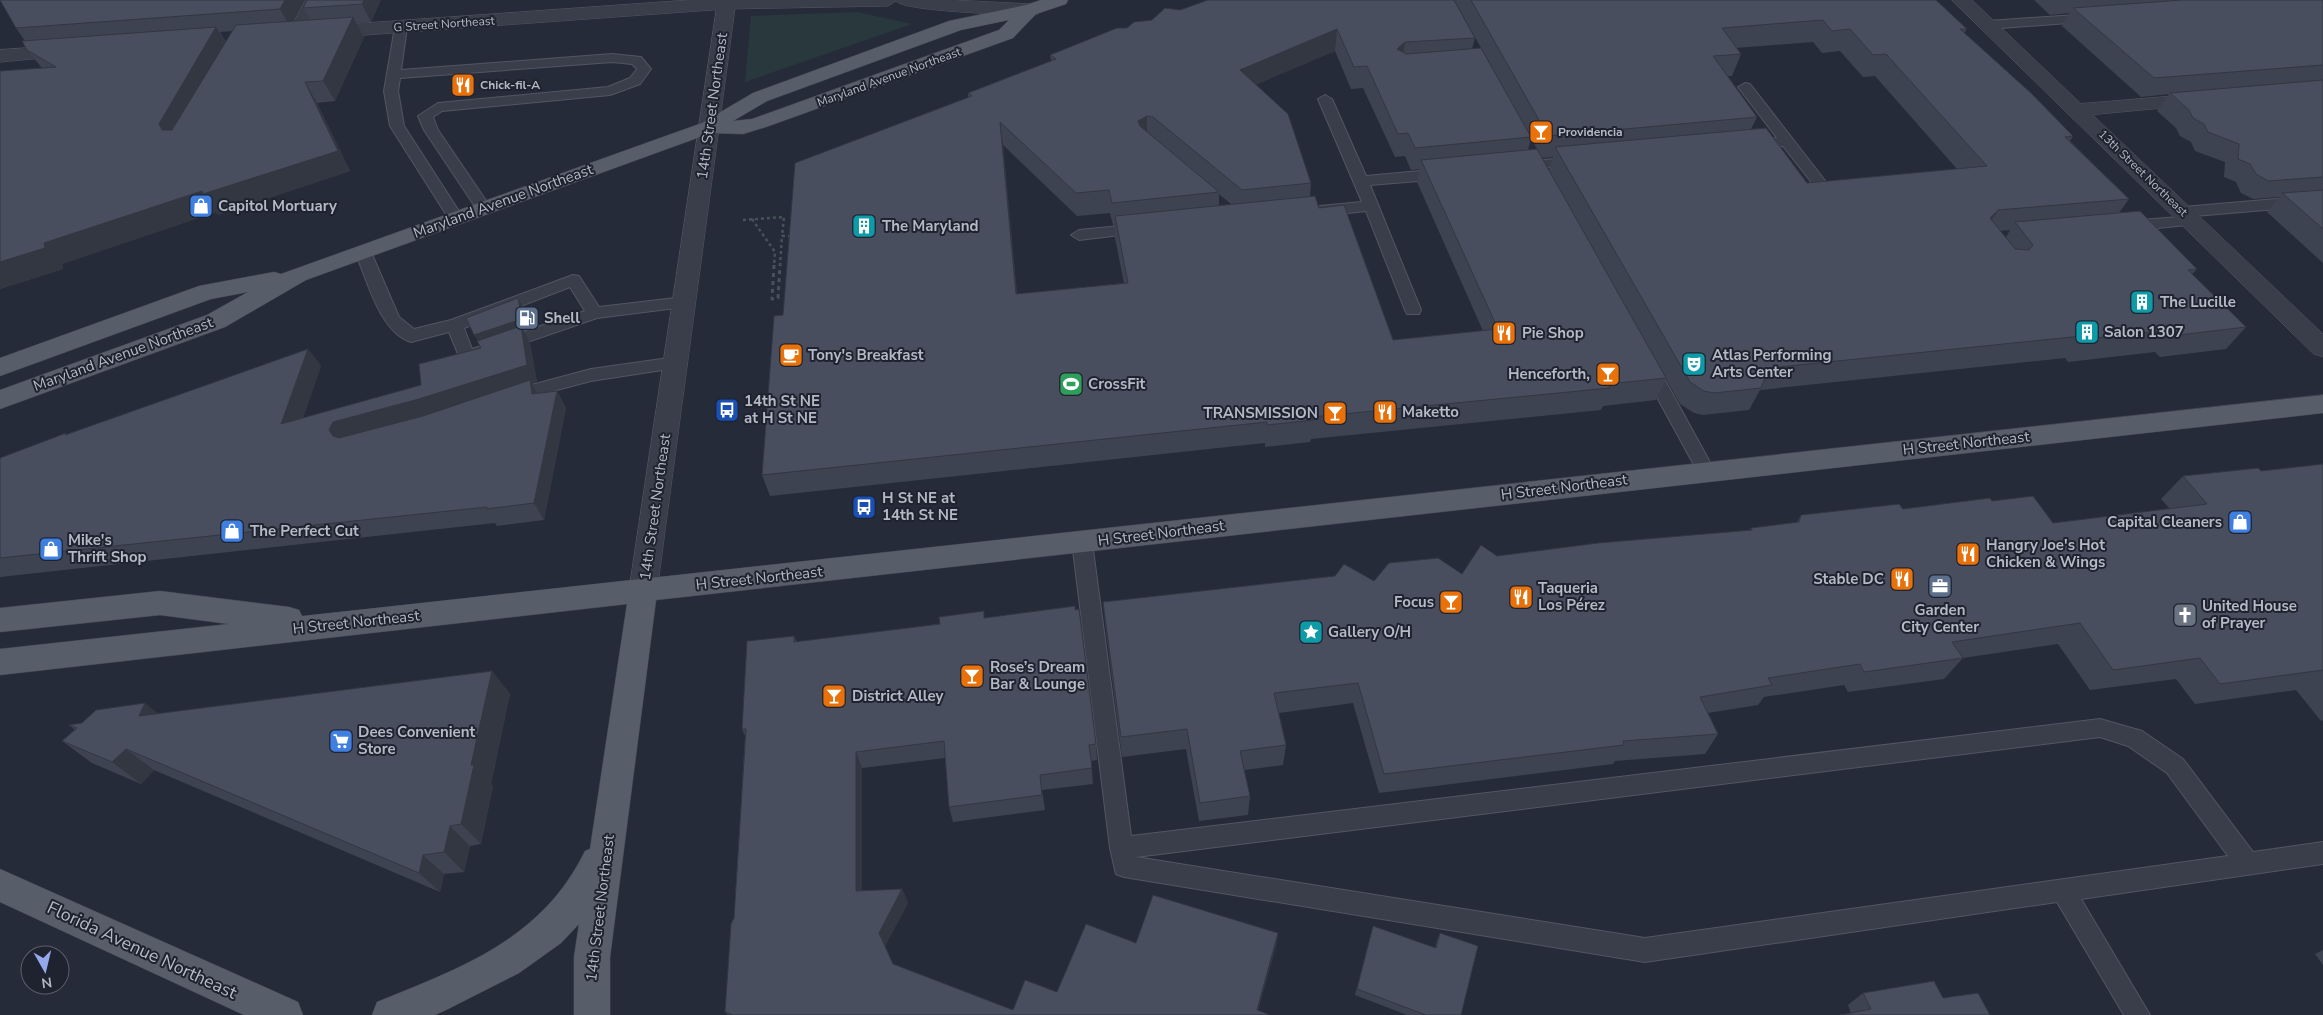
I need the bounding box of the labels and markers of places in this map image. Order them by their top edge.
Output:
restaurant icon: Chick-fil-A [450,72,476,98]
place label: Chick-fil-A [480,77,540,93]
bar icon: Providencia [1528,119,1554,145]
place label: Providencia [1558,124,1623,140]
shop icon: Capitol Mortuary [188,193,214,219]
place label: Capitol Mortuary [218,196,337,216]
building icon: The Maryland [851,213,877,239]
place label: The Maryland [882,216,978,236]
building icon: The Lucille [2129,289,2155,315]
place label: The Lucille [2160,292,2236,312]
fuel station icon: Shell [514,305,540,331]
place label: Shell [544,308,580,328]
building icon: Salon 1307 [2074,319,2100,345]
restaurant icon: Pie Shop [1491,320,1517,346]
place label: Salon 1307 [2104,322,2184,342]
place label: Pie Shop [1522,323,1584,343]
cafe icon: Tony's Breakfast [778,342,804,368]
place label: Tony's Breakfast [808,345,924,365]
place label: Atlas Performing Arts Center [1712,345,1832,382]
theatre icon: Atlas Performing Arts Center [1681,351,1707,377]
bar icon: Henceforth, [1595,361,1621,387]
place label: Henceforth, [1508,364,1590,384]
sports icon: CrossFit [1058,371,1084,397]
place label: CrossFit [1088,374,1145,394]
place label: 14th St NE at H St NE [744,391,820,428]
bus stop icon: 14th St NE at H St NE [714,397,740,423]
restaurant icon: Maketto [1372,399,1398,425]
bar icon: TRANSMISSION [1322,400,1348,426]
place label: Maketto [1402,402,1459,422]
place label: TRANSMISSION [1203,403,1318,423]
place label: H St NE at 14th St NE [882,488,958,525]
bus stop icon: H St NE at 14th St NE [851,494,877,520]
shop icon: Capital Cleaners [2227,509,2253,535]
place label: Capital Cleaners [2107,512,2222,532]
shop icon: The Perfect Cut [219,518,245,544]
place label: The Perfect Cut [250,521,359,541]
place label: Mike's Thrift Shop [68,530,147,567]
place label: Hangry Joe's Hot Chicken & Wings [1986,535,2105,572]
shop icon: Mike's Thrift Shop [38,536,64,562]
restaurant icon: Hangry Joe's Hot Chicken & Wings [1955,541,1981,567]
restaurant icon: Stable DC [1889,566,1915,592]
place label: Stable DC [1813,569,1884,589]
office icon: Garden City Center [1927,573,1953,599]
place label: Taqueria Los Pérez [1538,578,1605,615]
restaurant icon: Taqueria Los Pérez [1508,584,1534,610]
bar icon: Focus [1438,589,1464,615]
place label: Focus [1394,592,1434,612]
place label: United House of Prayer [2202,596,2297,633]
place label: Garden City Center [1901,600,1979,637]
church icon: United House of Prayer [2172,602,2198,628]
place icon: Gallery O/H [1298,619,1324,645]
place label: Gallery O/H [1328,622,1411,642]
place label: Rose’s Dream Bar & Lounge [990,657,1085,694]
bar icon: Rose’s Dream Bar & Lounge [959,663,985,689]
bar icon: District Alley [821,683,847,709]
place label: District Alley [852,686,944,706]
place label: Dees Convenient Store [358,722,475,759]
supermarket icon: Dees Convenient Store [328,728,354,754]

